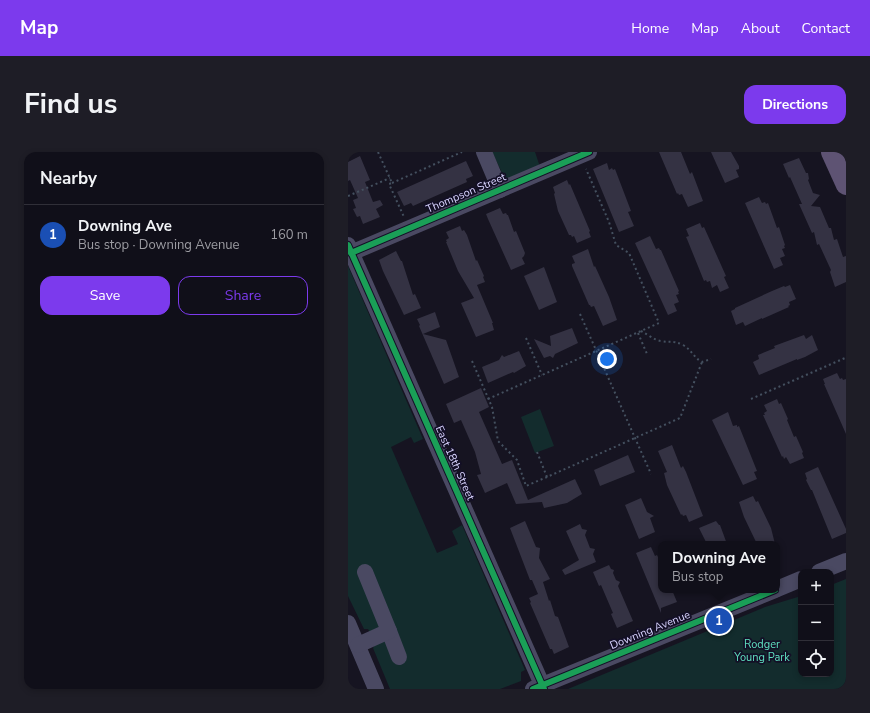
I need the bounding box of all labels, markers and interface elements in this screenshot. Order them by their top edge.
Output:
text: Map [20,15,58,41]
text: Home [631,19,669,38]
text: Map [691,19,719,38]
text: About [741,19,780,38]
text: Contact [802,19,850,38]
text: Find us [24,85,118,123]
button: Directions [744,85,846,124]
text: Nearby [40,167,97,190]
street label: Thompson Street [424,169,508,217]
text: Downing Ave [78,216,172,236]
text: 1 [49,226,57,244]
text: 160 m [270,226,308,244]
text: Bus stop · Downing Avenue [78,236,240,254]
button: Save [40,276,170,315]
button: Share [178,276,308,315]
your location [597,349,617,369]
street label: East 18th Street [432,423,478,503]
popup [658,541,780,593]
text: Downing Ave [672,548,766,568]
text: Bus stop [672,568,723,586]
map controls [798,569,834,677]
button: + [798,569,834,605]
button: − [798,605,834,641]
pin: 1 [706,606,732,636]
street label: Downing Avenue [608,607,692,653]
park label: Rodger Young Park [733,637,790,665]
button: locate [798,641,834,677]

